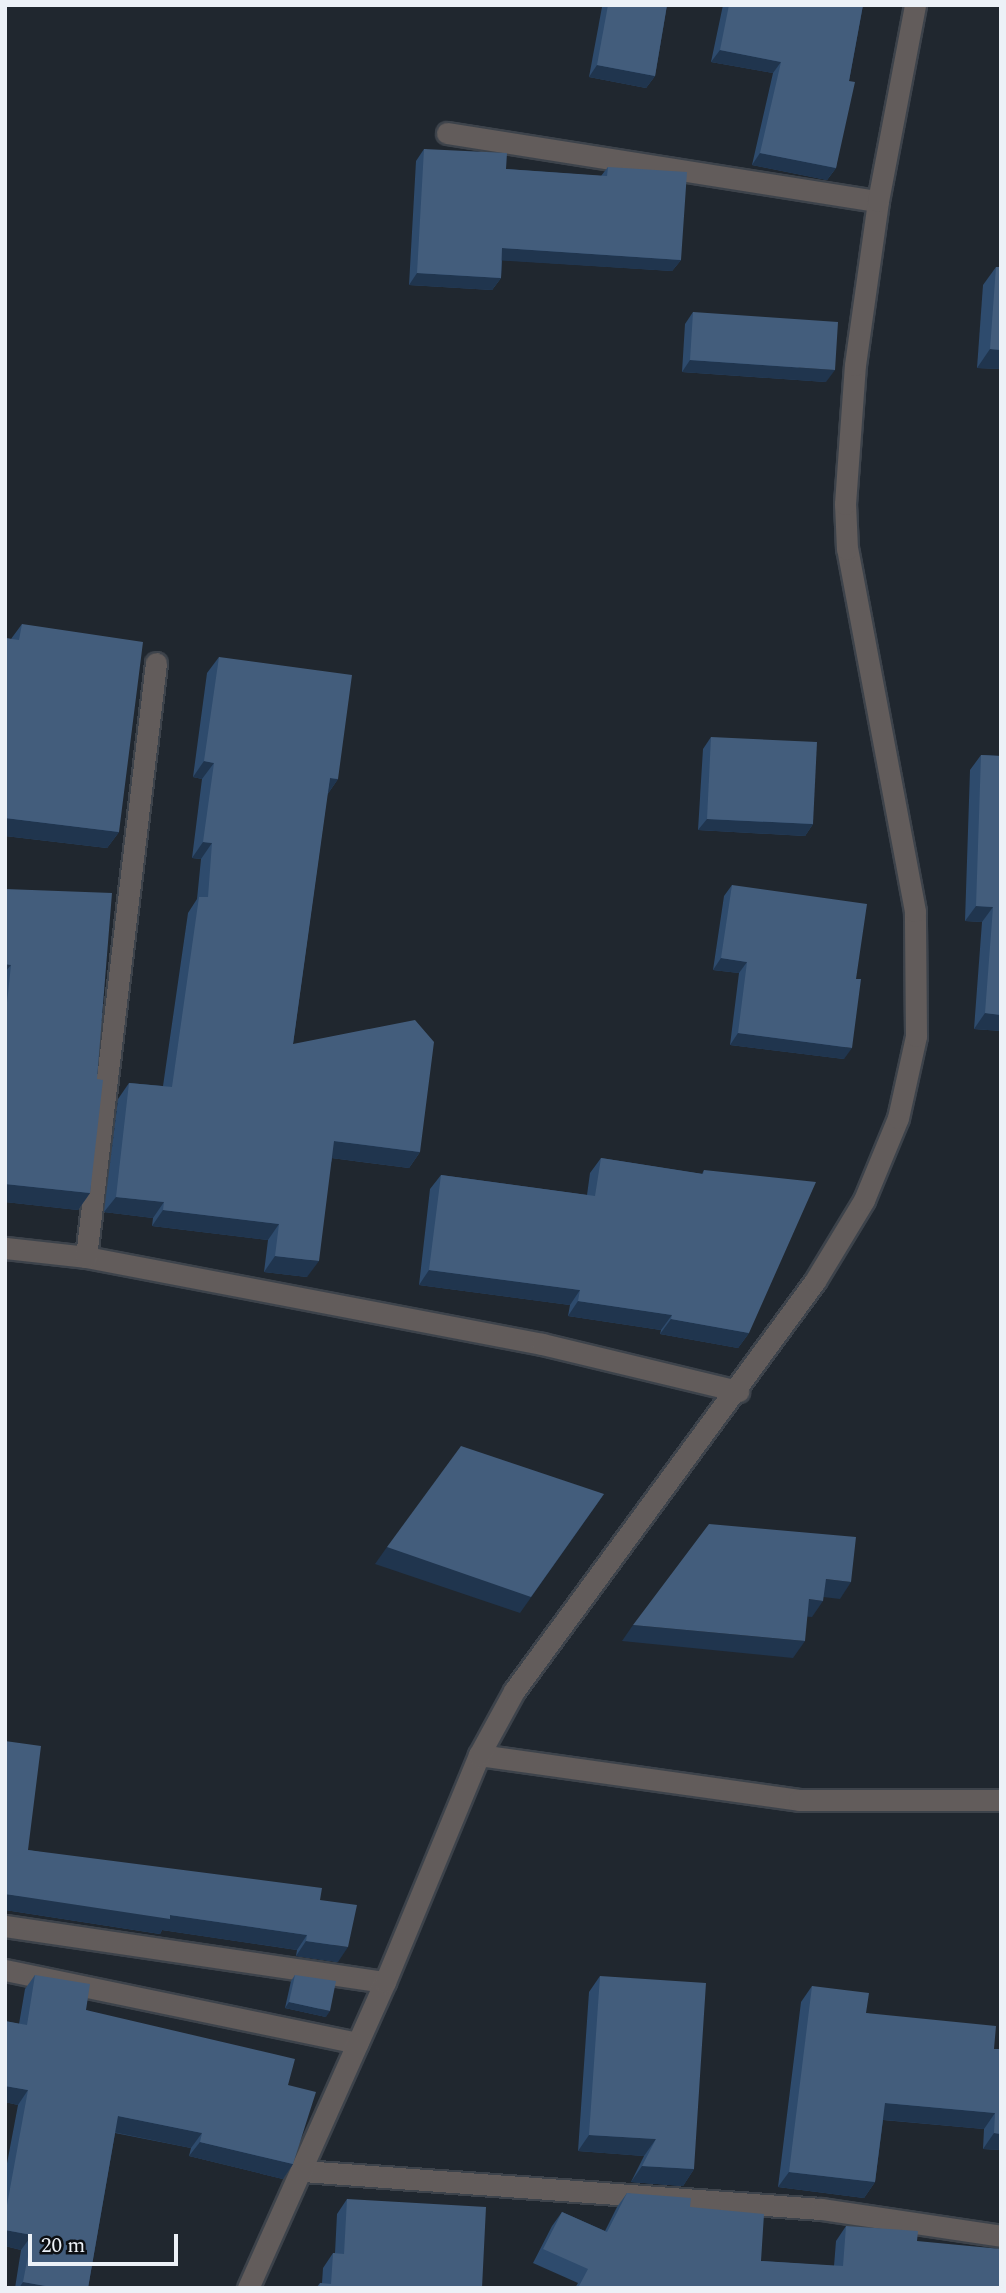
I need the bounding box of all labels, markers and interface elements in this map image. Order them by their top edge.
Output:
scale bar [32,2220,182,2264]
text: 20 m [41,2230,85,2262]

